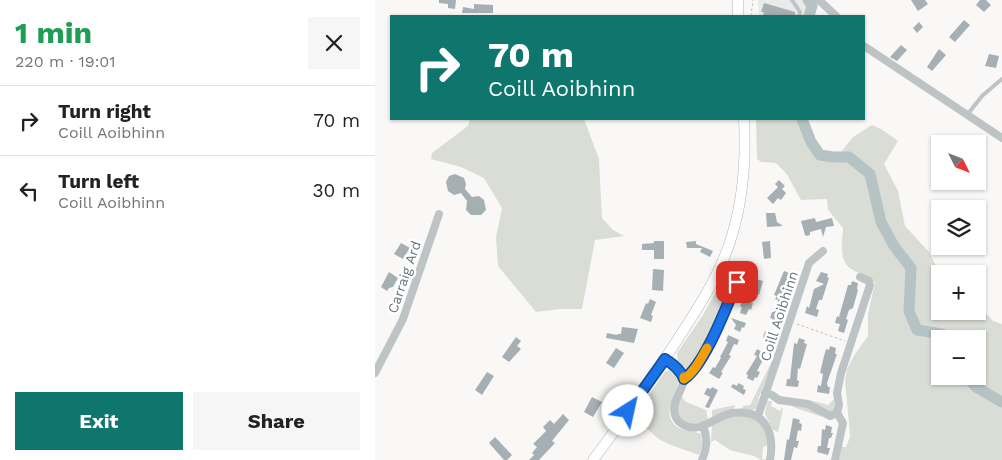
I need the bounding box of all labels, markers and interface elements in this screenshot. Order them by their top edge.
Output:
text: 1 min [15,15,92,50]
button: close [308,17,360,69]
text: 70 m [488,34,574,76]
icon: right [405,35,470,100]
text: 220 m · 19:01 [15,52,116,71]
text: Coill Aoibhinn [488,76,635,101]
text: Turn right [58,100,151,123]
icon: right [15,107,43,135]
text: 70 m [313,109,360,132]
text: Coill Aoibhinn [58,123,165,142]
north arrow [931,135,986,190]
map controls [931,135,986,385]
text: Turn left [58,170,139,193]
icon: left [15,177,43,205]
text: 30 m [313,179,360,202]
text: Coill Aoibhinn [58,193,165,212]
button: layers [931,200,986,255]
street label: Carraig Ard [384,239,424,315]
pin [716,261,758,303]
button: + [931,265,986,320]
icon: arrive [723,268,751,296]
street label: Coill Aoibhinn [757,269,801,363]
button: − [931,330,986,385]
position arrow [601,384,653,436]
button: Exit [15,392,183,450]
button: Share [193,392,360,450]

